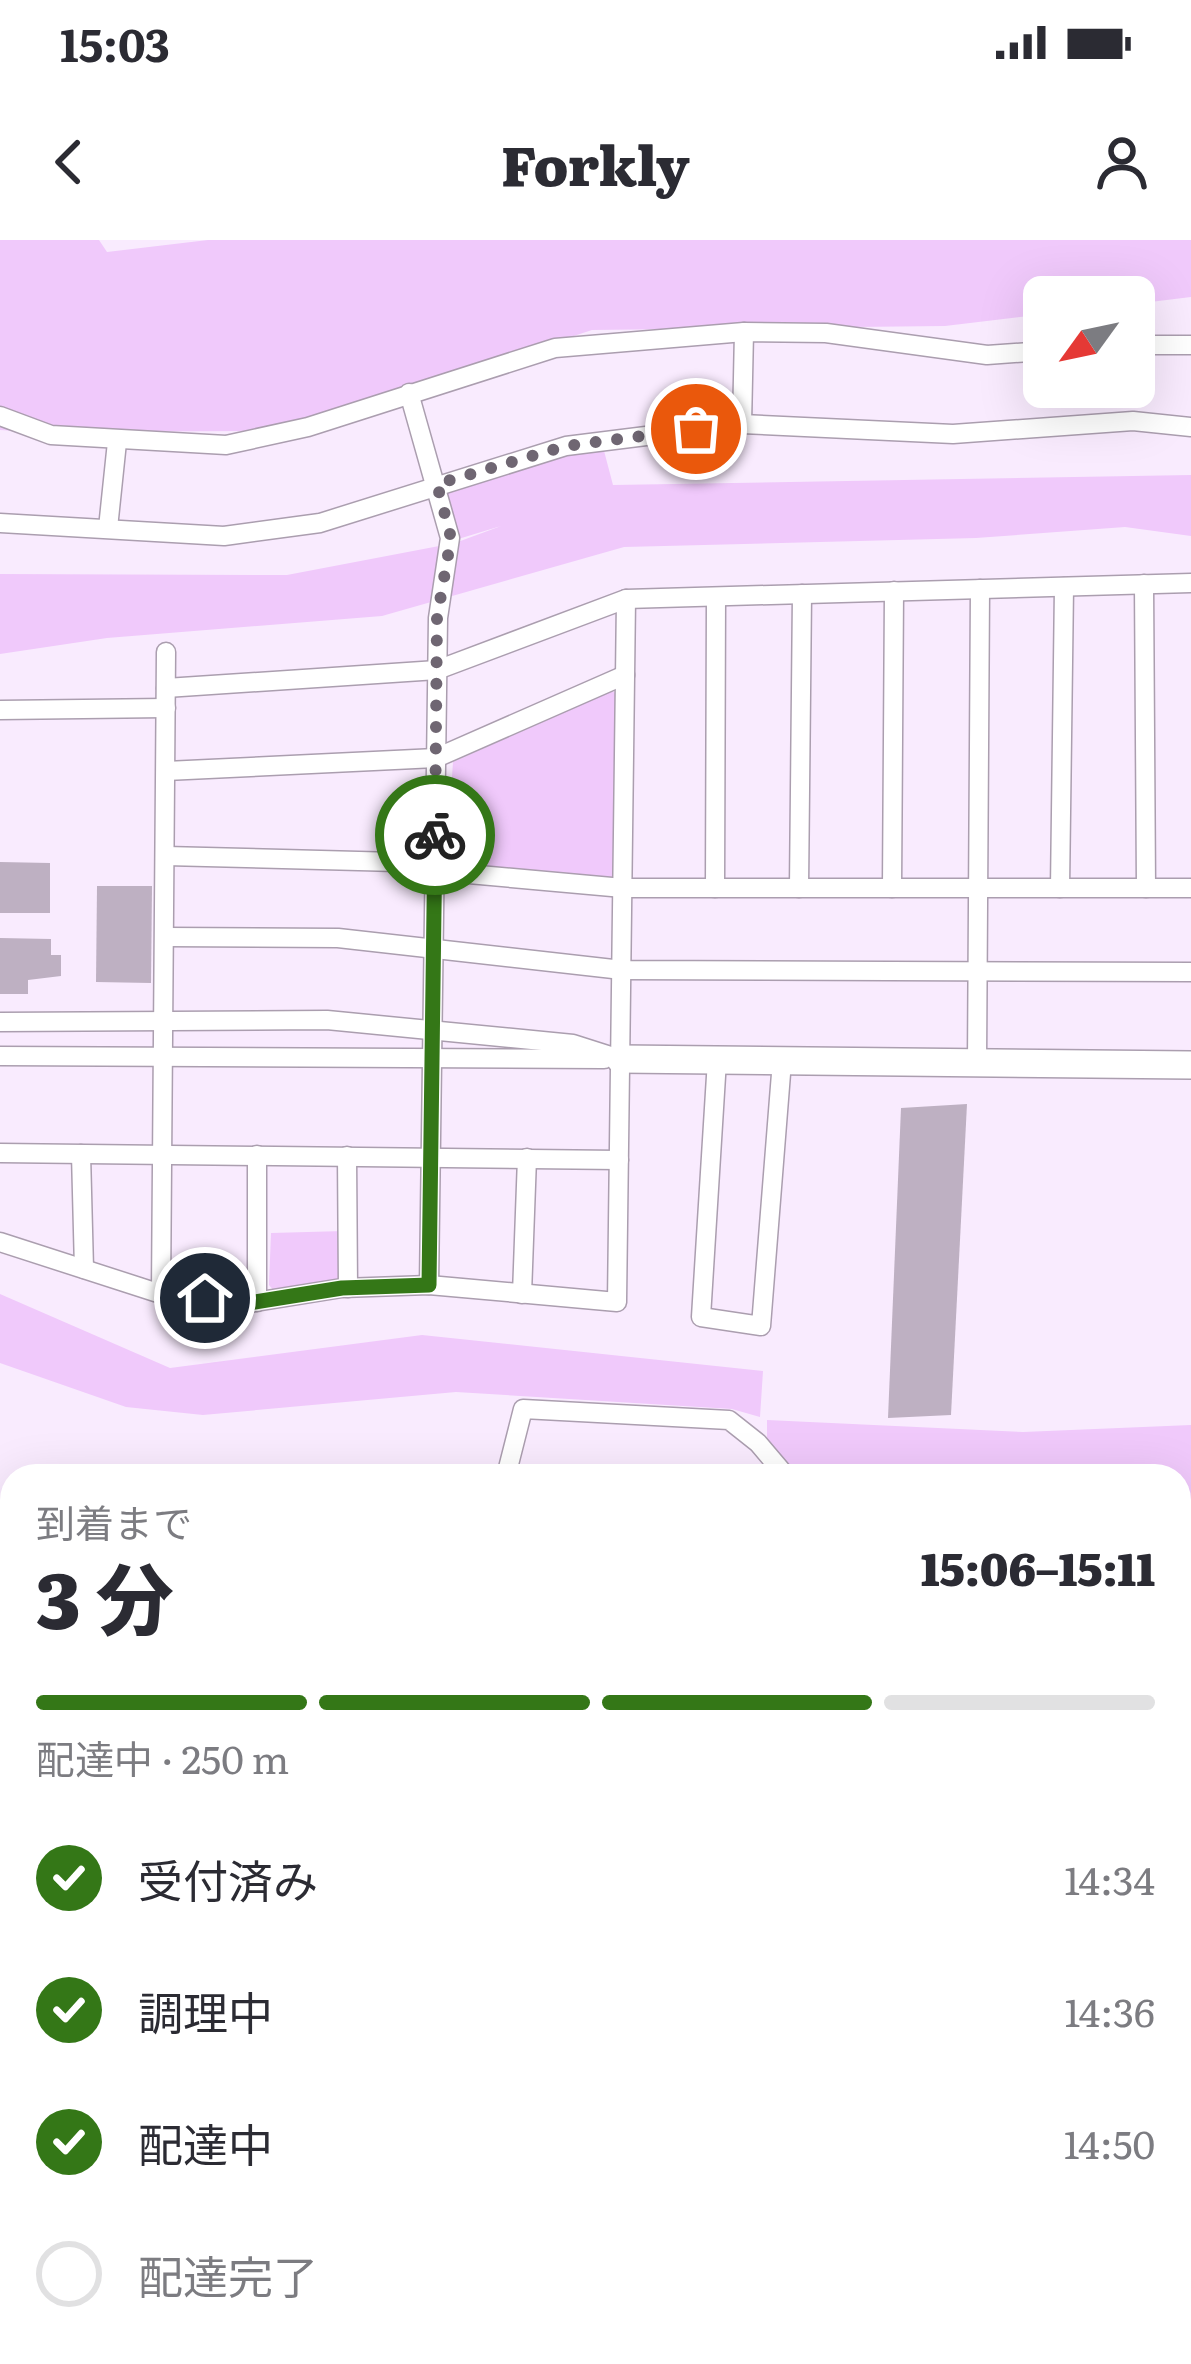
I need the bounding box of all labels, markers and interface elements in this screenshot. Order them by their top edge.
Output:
text: 15:03 [60,9,170,76]
text: Forkly [501,122,690,203]
icon: back [36,129,102,195]
icon: person [1089,129,1155,195]
north arrow [1023,276,1155,408]
map controls [1023,276,1155,408]
pin [645,378,747,480]
icon: bag [663,396,729,462]
courier [375,775,495,895]
icon: bike [402,802,468,868]
pin [154,1247,256,1349]
icon: home [172,1265,238,1331]
text: 到着まで [36,1492,192,1550]
text: 15:06–15:11 [921,1533,1155,1600]
text: 3 分 [36,1537,174,1653]
text: 配達中 · 250 m [36,1728,289,1786]
icon: check [36,1845,102,1911]
text: 受付済み [138,1845,318,1912]
text: 14:34 [1064,1849,1155,1907]
icon: check [36,1977,102,2043]
text: 調理中 [138,1977,273,2044]
text: 14:36 [1065,1981,1155,2039]
icon: check [36,2109,102,2175]
text: 配達中 [138,2109,273,2176]
text: 14:50 [1064,2113,1155,2171]
text: 配達完了 [138,2241,318,2308]

